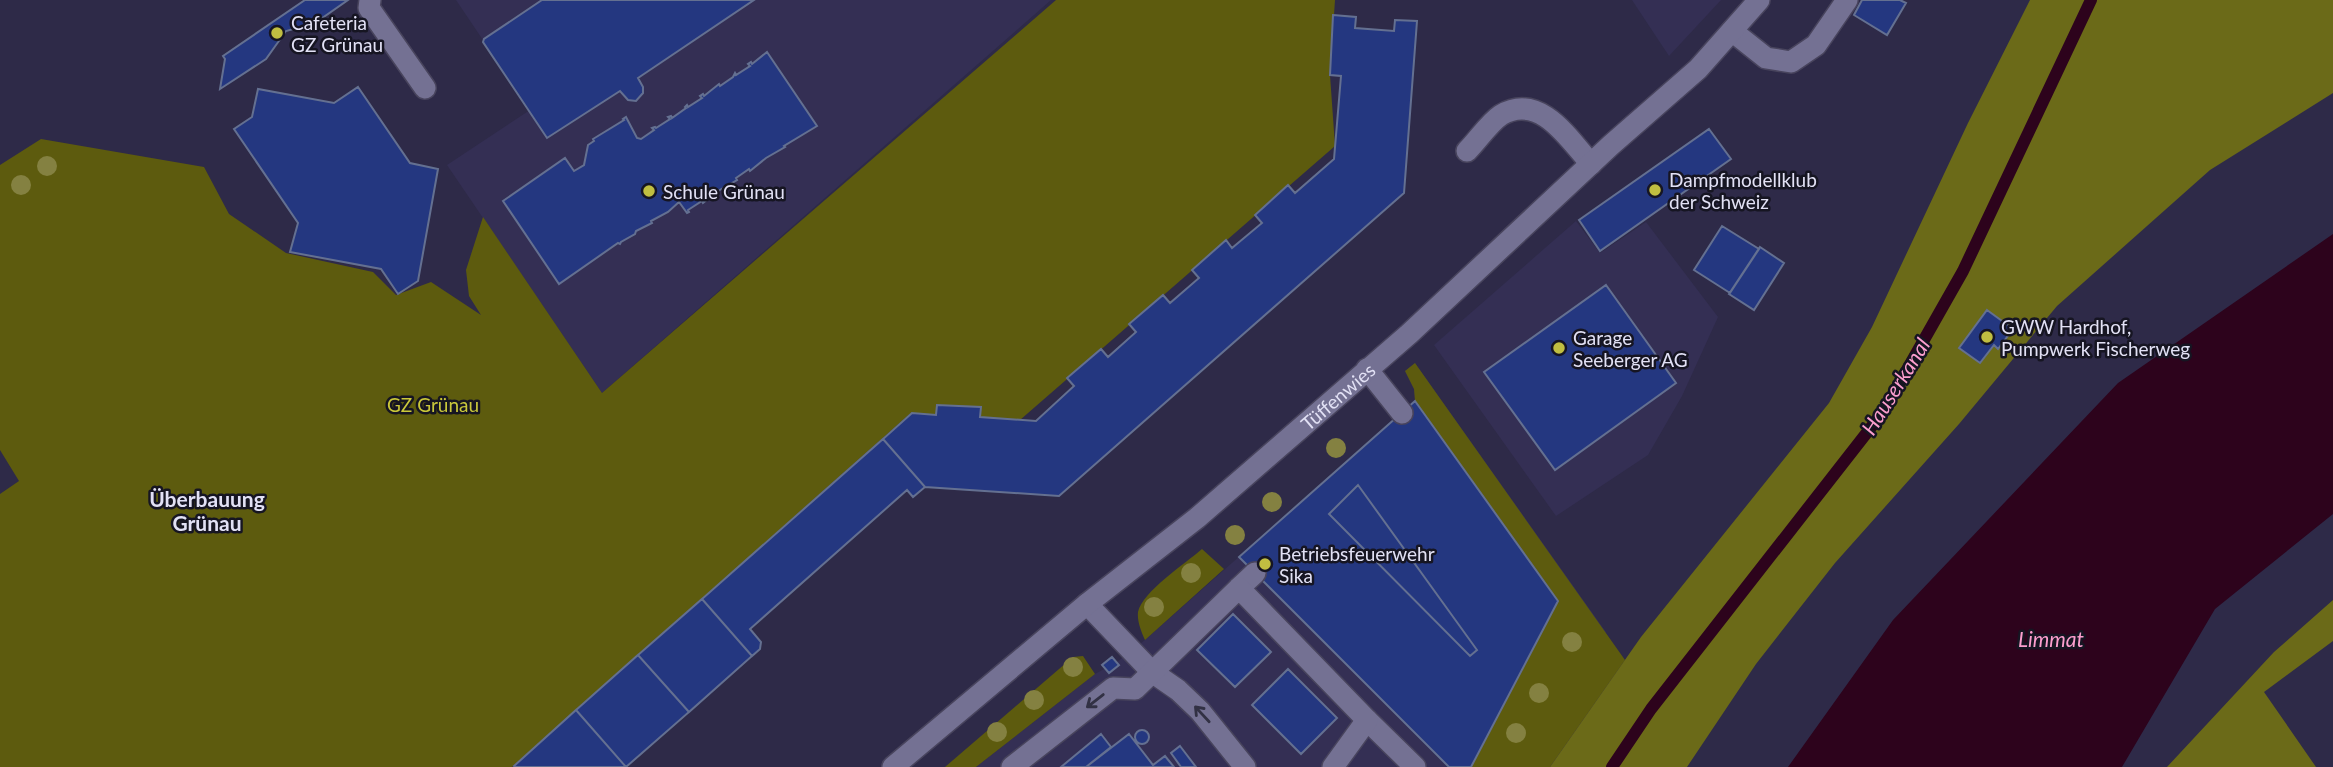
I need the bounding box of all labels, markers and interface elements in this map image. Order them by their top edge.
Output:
place label: Cafeteria GZ Grünau [291,11,383,56]
marker: Cafeteria GZ Grünau [269,25,285,41]
place label: Dampfmodellklub der Schweiz [1669,168,1817,213]
place label: Schule Grünau [663,180,785,203]
marker: Dampfmodellklub der Schweiz [1647,182,1663,198]
marker: Schule Grünau [641,183,657,199]
place label: GWW Hardhof, Pumpwerk Fischerweg [2001,315,2190,360]
place label: Garage Seeberger AG [1573,326,1688,371]
marker: GWW Hardhof, Pumpwerk Fischerweg [1979,329,1995,345]
water label: Hauserkanal [1856,333,1935,439]
marker: Garage Seeberger AG [1551,340,1567,356]
street label: Tüffenwies [1296,358,1379,434]
park label: GZ Grünau [387,393,479,416]
district label: Überbauung Grünau [149,486,265,535]
place label: Betriebsfeuerwehr Sika [1279,542,1435,587]
marker: Betriebsfeuerwehr Sika [1257,556,1273,572]
water label: Limmat [2018,626,2085,651]
one-way arrow [1087,694,1105,709]
one-way arrow [1194,706,1211,723]

